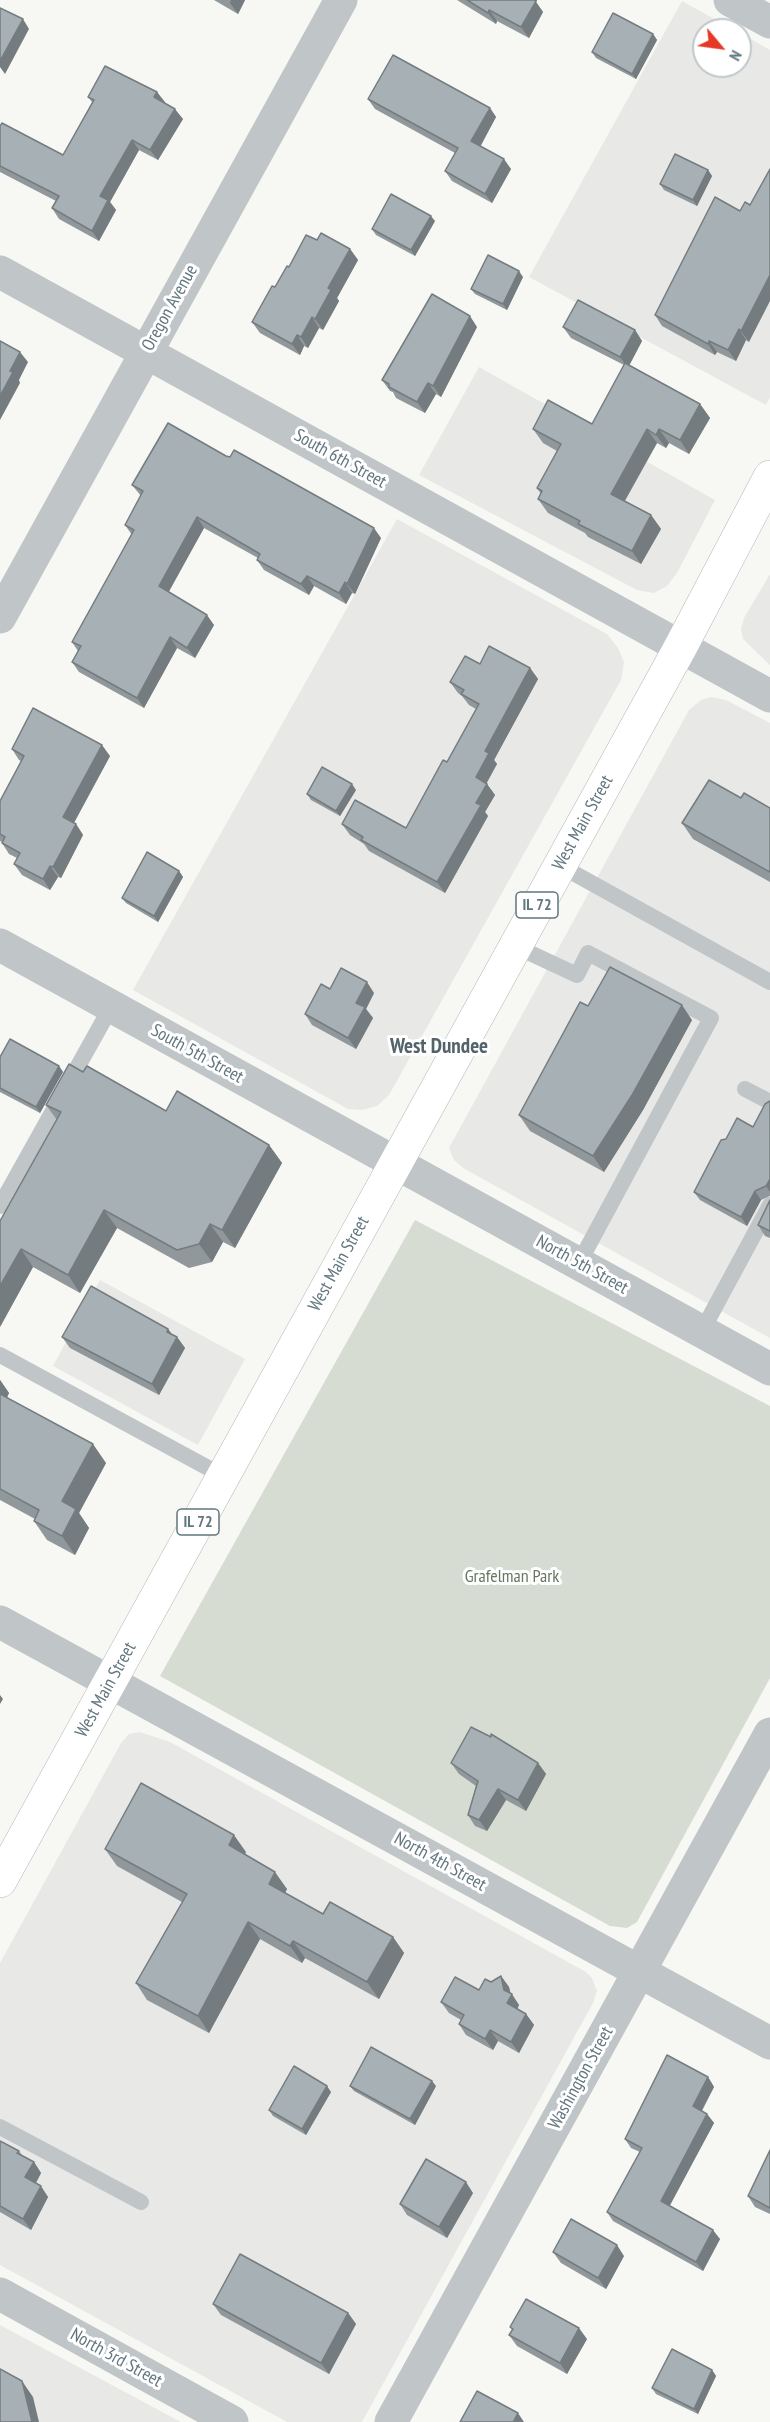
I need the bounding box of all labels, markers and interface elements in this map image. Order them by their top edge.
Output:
north arrow [692,18,752,78]
text: N [725,47,747,64]
street label: Oregon Avenue [138,261,202,355]
street label: South 6th Street [290,425,390,493]
street label: West Main Street [548,772,618,874]
road number: IL 72 [516,892,558,918]
street label: South 5th Street [147,1020,247,1088]
district label: West Dundee [390,1034,488,1060]
street label: West Main Street [304,1213,374,1315]
street label: North 5th Street [532,1231,632,1299]
road number: IL 72 [177,1509,219,1535]
park label: Grafelman Park [465,1566,559,1588]
street label: West Main Street [71,1639,141,1741]
street label: North 4th Street [390,1828,490,1896]
street label: Washington Street [544,2023,618,2133]
street label: North 3rd Street [66,2324,166,2392]

